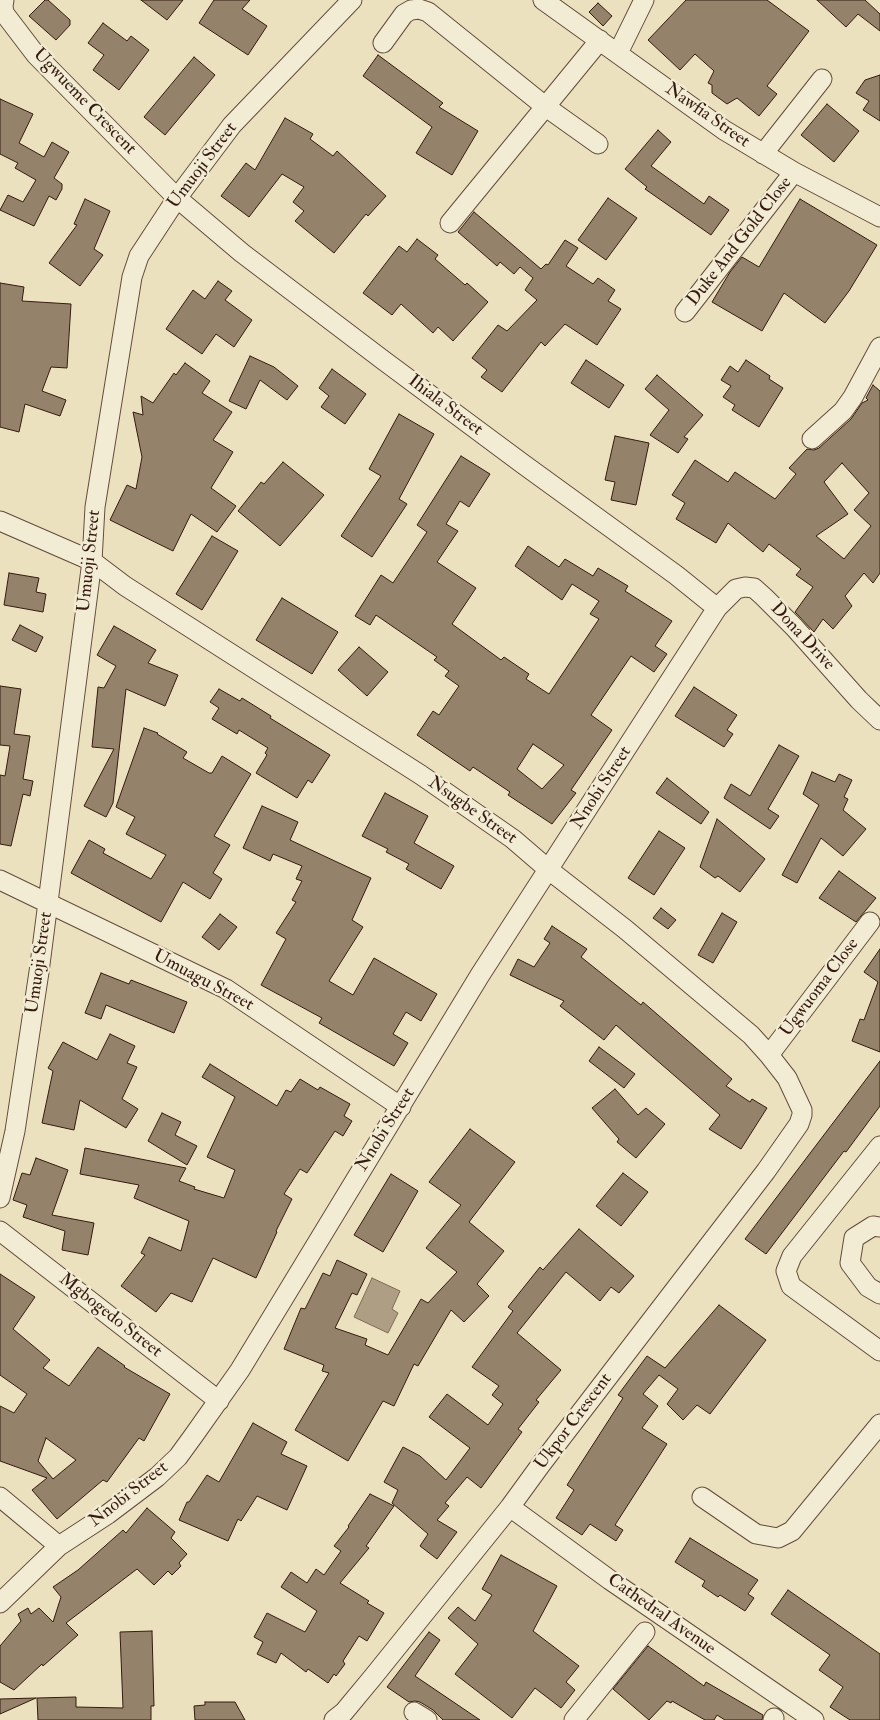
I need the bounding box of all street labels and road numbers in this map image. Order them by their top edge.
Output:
street label: Ugwueme Crescent [28,44,140,160]
street label: Nawfia Street [660,79,754,153]
street label: Umuoji Street [164,119,242,213]
street label: Duke And Gold Close [683,173,797,311]
street label: Ihiala Street [403,371,487,441]
street label: Umuoji Street [74,509,106,613]
street label: Dona Drive [765,599,839,675]
street label: Nnobi Street [567,743,637,833]
street label: Nsugbe Street [423,772,521,850]
street label: Umuoji Street [22,911,58,1015]
street label: Ugwuoma Close [776,935,864,1041]
street label: Umuagu Street [149,945,257,1017]
street label: Nnobi Street [352,1084,420,1176]
street label: Mgbogedo Street [54,1269,166,1363]
street label: Ukpor Crescent [531,1370,617,1474]
street label: Nnobi Street [85,1457,173,1533]
street label: Cathedral Avenue [603,1570,719,1660]

